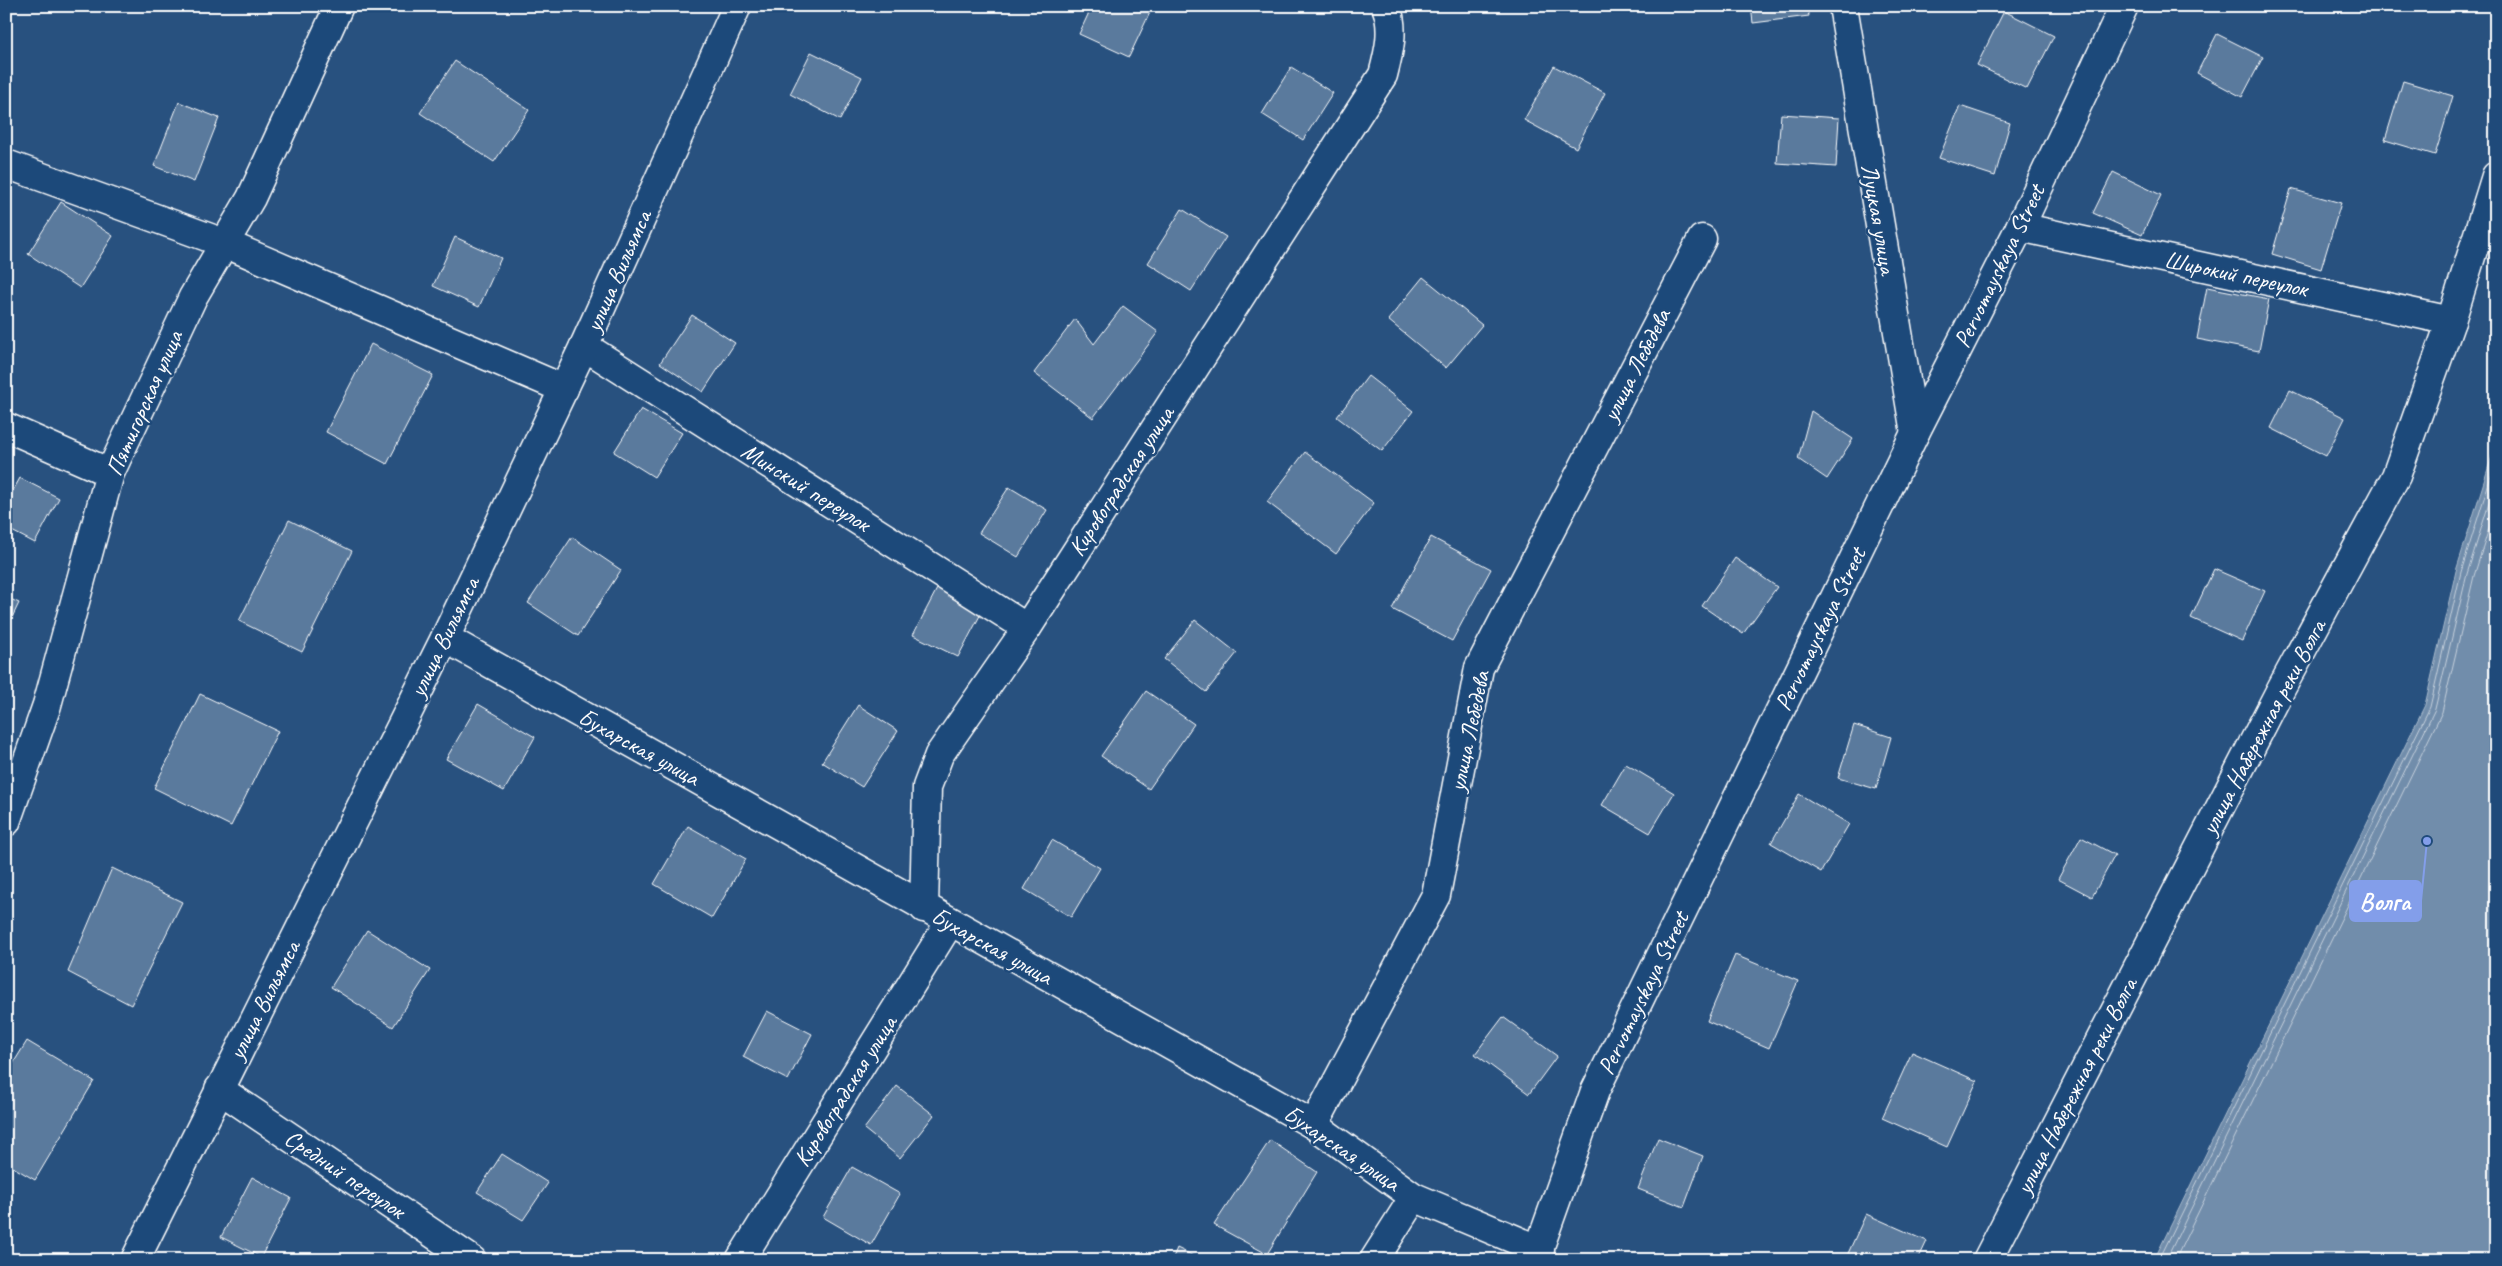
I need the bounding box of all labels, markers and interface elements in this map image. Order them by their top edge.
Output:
street label: Луцкая улица [1855,162,1904,278]
street label: Pervomayskaya Street [1947,178,2052,352]
street label: улица Вильямса [577,204,659,338]
street label: Широкий переулок [2162,244,2312,304]
street label: улица Лебедева [1594,302,1678,428]
street label: Пятигорская улица [99,324,190,480]
street label: Кировоградская улица [1061,399,1182,561]
street label: Минский переулок [736,436,878,540]
street label: Pervomayskaya Street [1768,541,1873,715]
street label: улица Вильямса [401,570,487,704]
street label: улица Набережная реки Волга [2193,613,2333,841]
street label: улица Лебедева [1441,667,1497,796]
street label: Бухарская улица [573,701,706,793]
callout: Волга [2350,881,2421,921]
text: Волга [2360,886,2412,918]
street label: Бухарская улица [926,900,1059,992]
street label: Pervomayskaya Street [1591,905,1696,1079]
street label: улица Вильямса [220,934,308,1066]
street label: улица Набережная реки Волга [2007,971,2145,1201]
street label: Кировоградская улица [787,1008,905,1172]
street label: Бухарская улица [1278,1098,1407,1199]
street label: Средний переулок [279,1123,413,1227]

